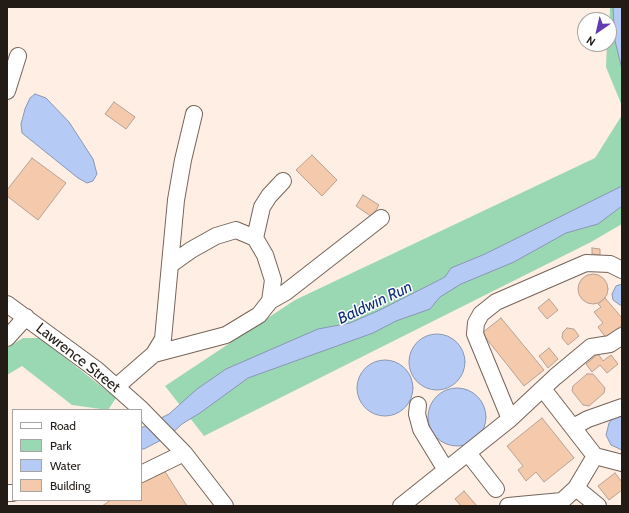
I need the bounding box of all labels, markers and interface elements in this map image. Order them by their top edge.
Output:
north arrow [577,12,617,52]
text: N [584,33,598,49]
water label: Baldwin Run [335,277,415,329]
street label: Lawrence Street [32,319,124,397]
legend [12,409,142,501]
text: Road [50,418,76,433]
text: Park [50,438,72,453]
text: Water [50,458,80,473]
text: Building [50,478,91,493]

